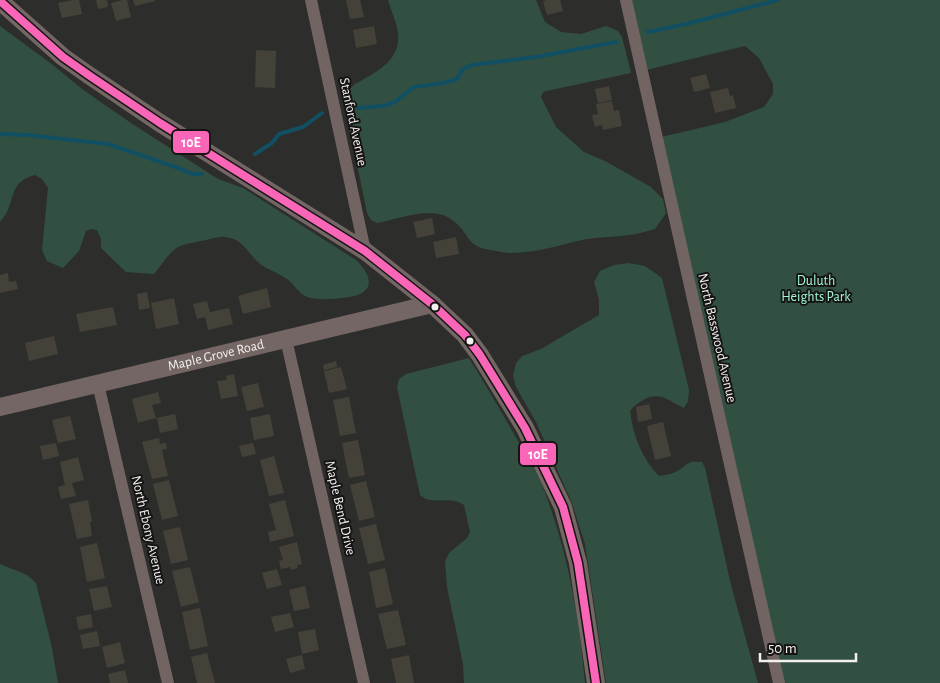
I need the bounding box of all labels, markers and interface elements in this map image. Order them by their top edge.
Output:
street label: Stanford Avenue [337,76,369,168]
line badge: 10E [172,130,210,154]
text: 10E [181,136,201,150]
street label: North Basswood Avenue [695,272,739,404]
park label: Duluth Heights Park [781,274,851,304]
unlabelled marker [430,302,440,312]
unlabelled marker [465,336,475,346]
street label: Maple Grove Road [166,337,265,374]
line badge: 10E [519,442,557,466]
text: 10E [528,448,548,462]
street label: Maple Bend Drive [322,459,358,557]
street label: North Ebony Avenue [129,474,167,586]
scale bar [760,630,856,662]
text: 50 m [768,641,797,656]

